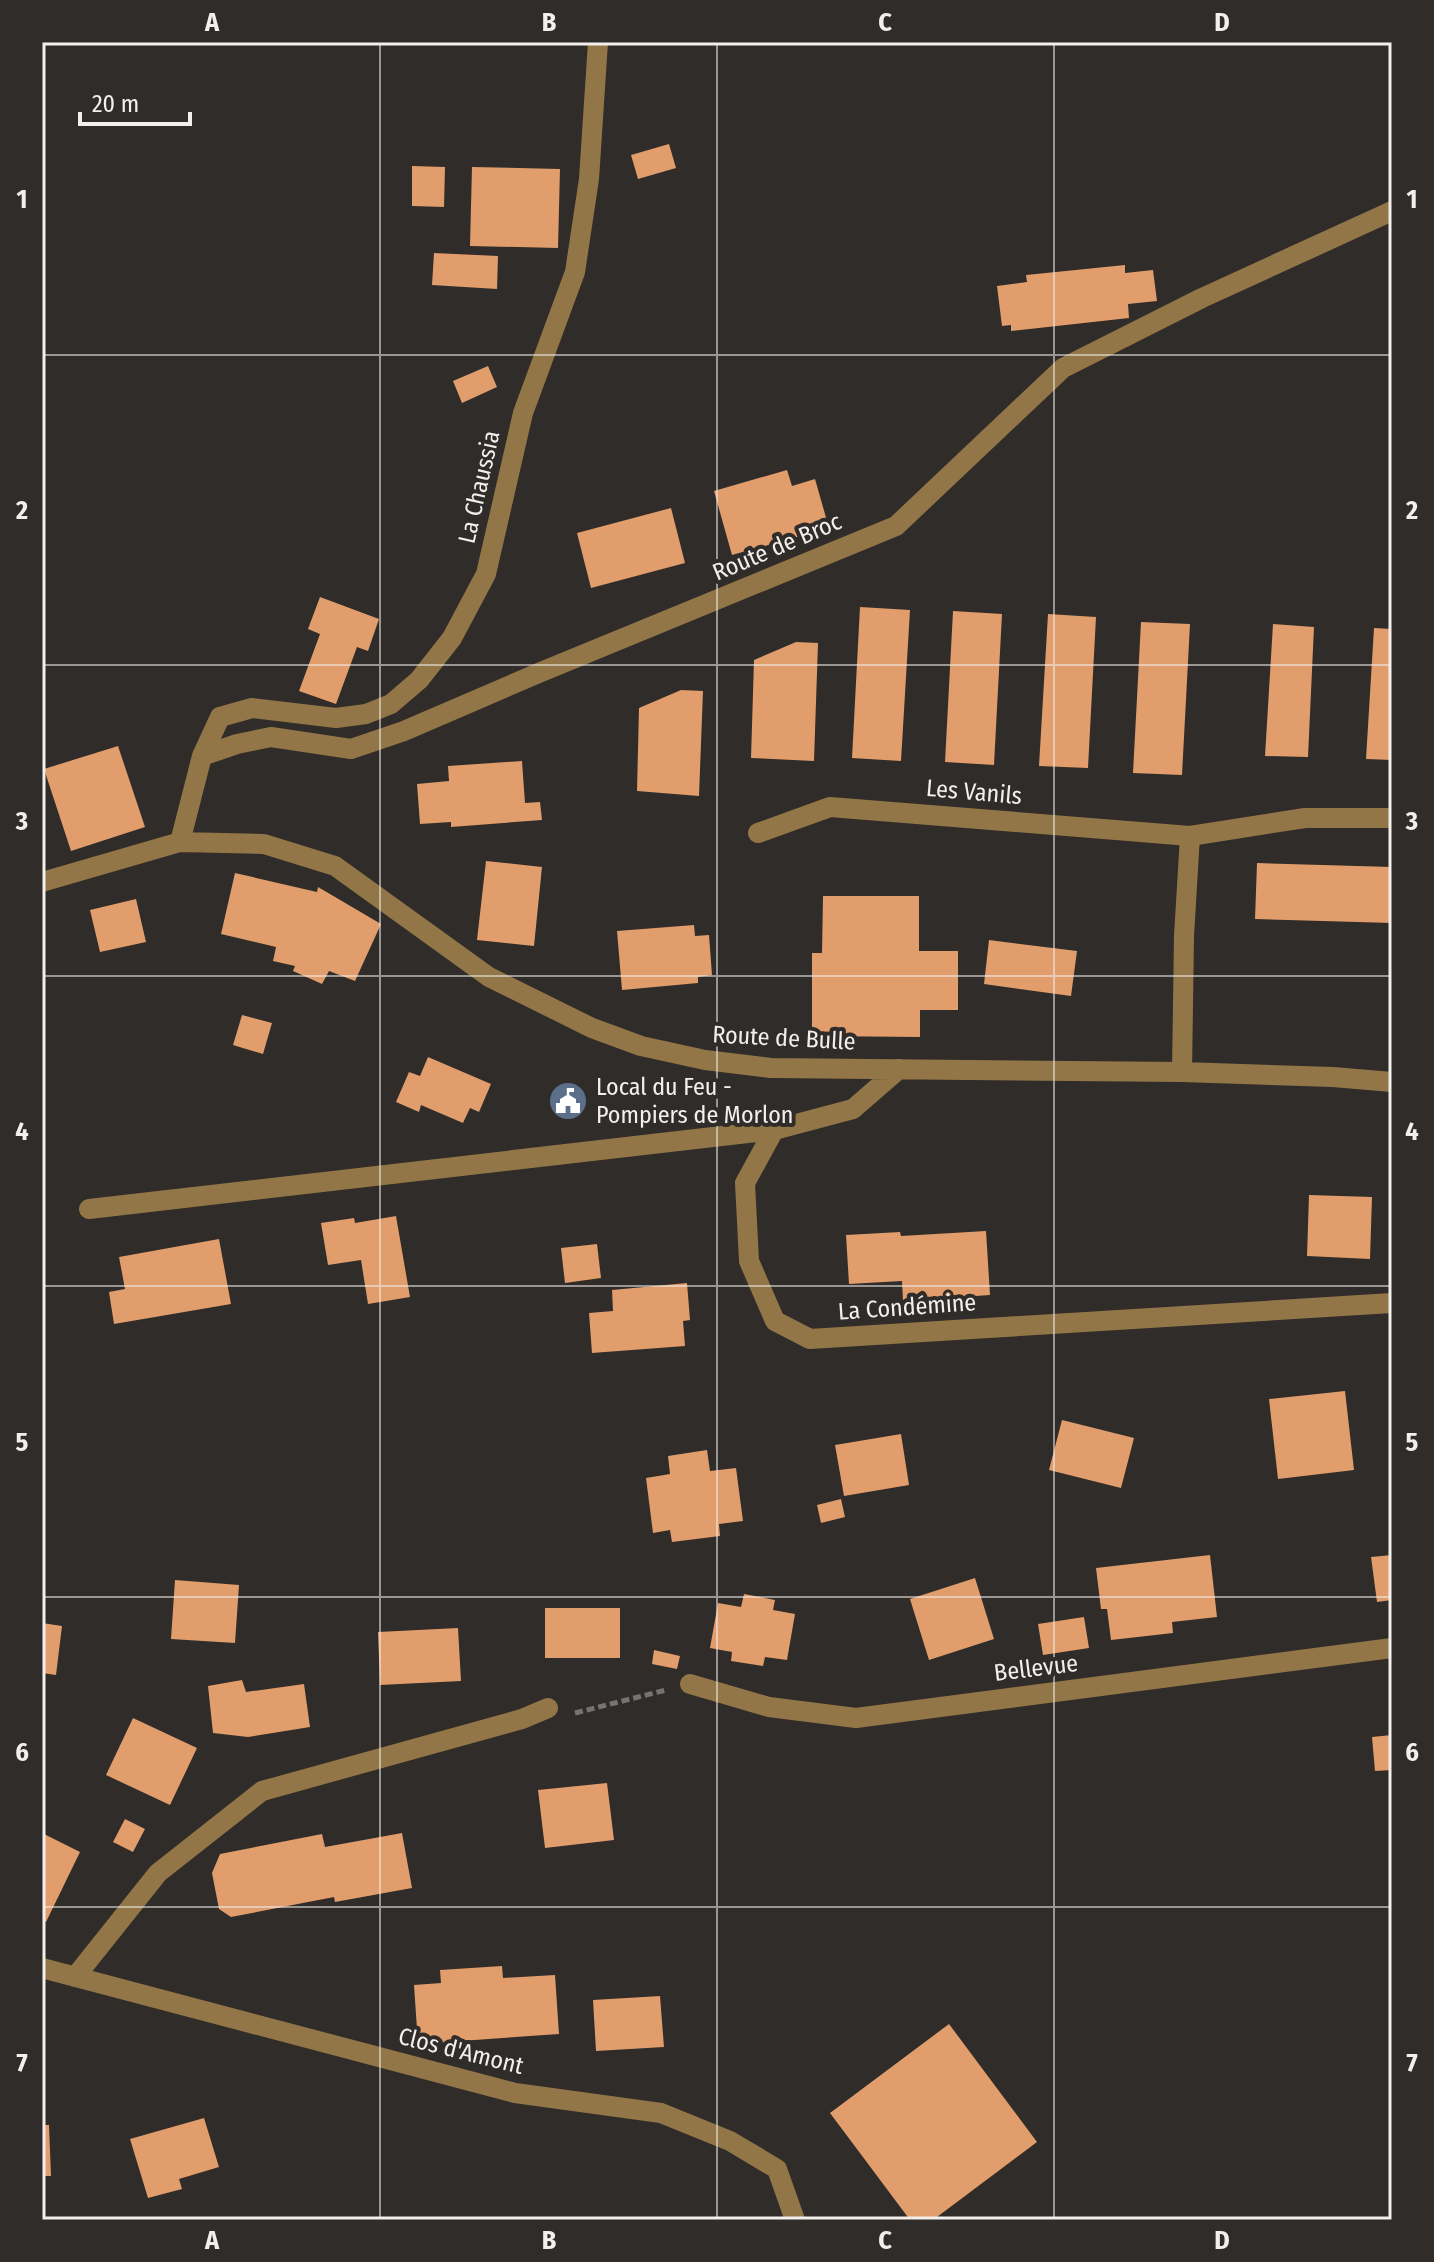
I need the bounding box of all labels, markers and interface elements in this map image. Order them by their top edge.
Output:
text: A [204,7,220,38]
text: B [542,7,557,38]
text: C [878,7,892,38]
text: D [1214,7,1230,38]
scale bar [80,76,190,126]
text: 20 m [92,90,139,118]
text: 1 [17,184,28,215]
text: 1 [1407,184,1418,215]
street label: La Chaussia [452,428,506,546]
text: 2 [15,495,28,526]
text: 2 [1405,495,1418,526]
street label: Route de Broc [708,507,846,587]
street label: Les Vanils [925,774,1023,810]
text: 3 [15,806,28,837]
text: 3 [1405,806,1418,837]
street label: Route de Bulle [712,1020,856,1056]
place label: Local du Feu - Pompiers de Morlon [596,1073,793,1129]
public building icon: Local du Feu - Pompiers de Morlon [547,1080,589,1122]
text: 4 [15,1116,29,1147]
text: 4 [1405,1116,1419,1147]
street label: La Condémine [837,1288,977,1326]
text: 5 [16,1427,29,1458]
text: 5 [1406,1427,1419,1458]
street label: Bellevue [992,1649,1080,1687]
text: 6 [15,1737,29,1768]
text: 6 [1405,1737,1419,1768]
street label: Clos d'Amont [396,2022,527,2080]
text: 7 [16,2048,28,2079]
text: 7 [1406,2048,1418,2079]
text: A [204,2225,220,2256]
text: B [542,2225,557,2256]
text: C [878,2225,892,2256]
text: D [1214,2225,1230,2256]

